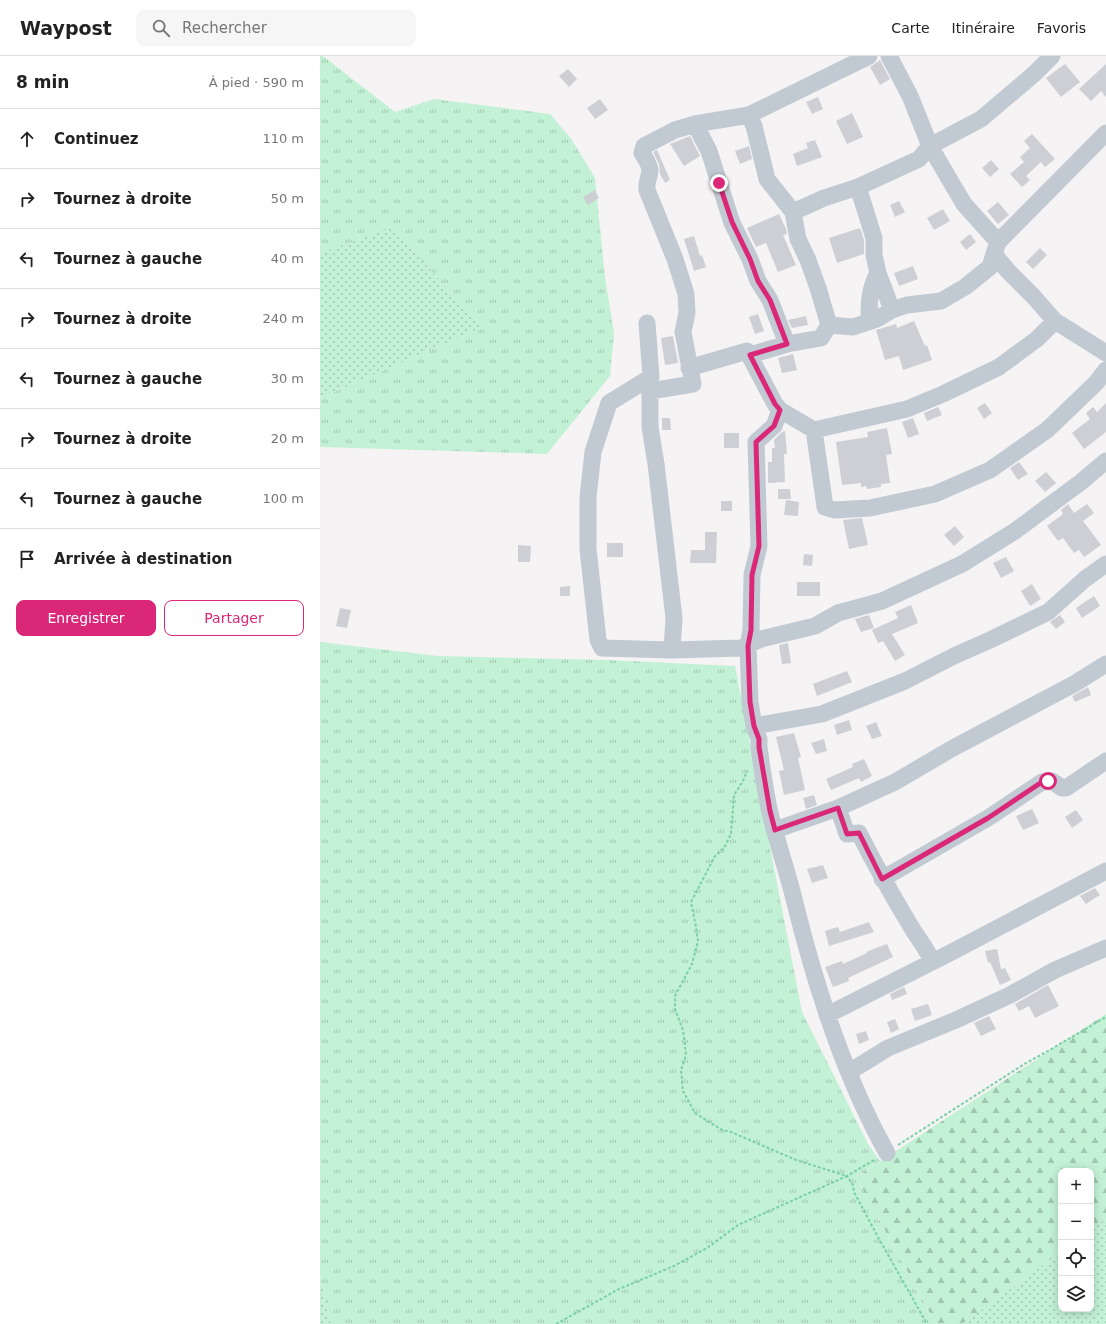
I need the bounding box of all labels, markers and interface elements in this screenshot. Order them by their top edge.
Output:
search box [136,10,416,46]
text: Waypost [20,17,112,39]
icon: search [150,17,172,39]
text: Rechercher [182,19,267,37]
text: Carte [891,20,930,36]
text: Itinéraire [952,20,1015,36]
text: Favoris [1037,20,1086,36]
text: 8 min [16,72,69,92]
text: À pied · 590 m [209,75,304,90]
icon: ahead [16,128,38,150]
text: Continuez [54,130,139,148]
text: 110 m [262,131,304,146]
route end [710,174,728,192]
icon: right [16,188,38,210]
text: Tournez à droite [54,190,192,208]
text: 50 m [271,191,304,206]
icon: left [16,248,38,270]
text: Tournez à gauche [54,250,202,268]
text: 40 m [271,251,304,266]
icon: right [16,308,38,330]
text: Tournez à droite [54,310,192,328]
text: 240 m [262,311,304,326]
icon: left [16,368,38,390]
text: Tournez à gauche [54,370,202,388]
text: 30 m [271,371,304,386]
icon: right [16,428,38,450]
text: Tournez à droite [54,430,192,448]
text: 20 m [271,431,304,446]
icon: left [16,488,38,510]
text: Tournez à gauche [54,490,202,508]
text: 100 m [262,491,304,506]
icon: arrive [16,548,38,570]
text: Arrivée à destination [54,550,232,568]
button: Enregistrer [16,600,156,636]
button: Partager [164,600,304,636]
route start [1039,772,1057,790]
map controls [1058,1168,1094,1312]
button: + [1058,1168,1094,1204]
button: − [1058,1204,1094,1240]
button: locate [1058,1240,1094,1276]
button: layers [1058,1276,1094,1312]

